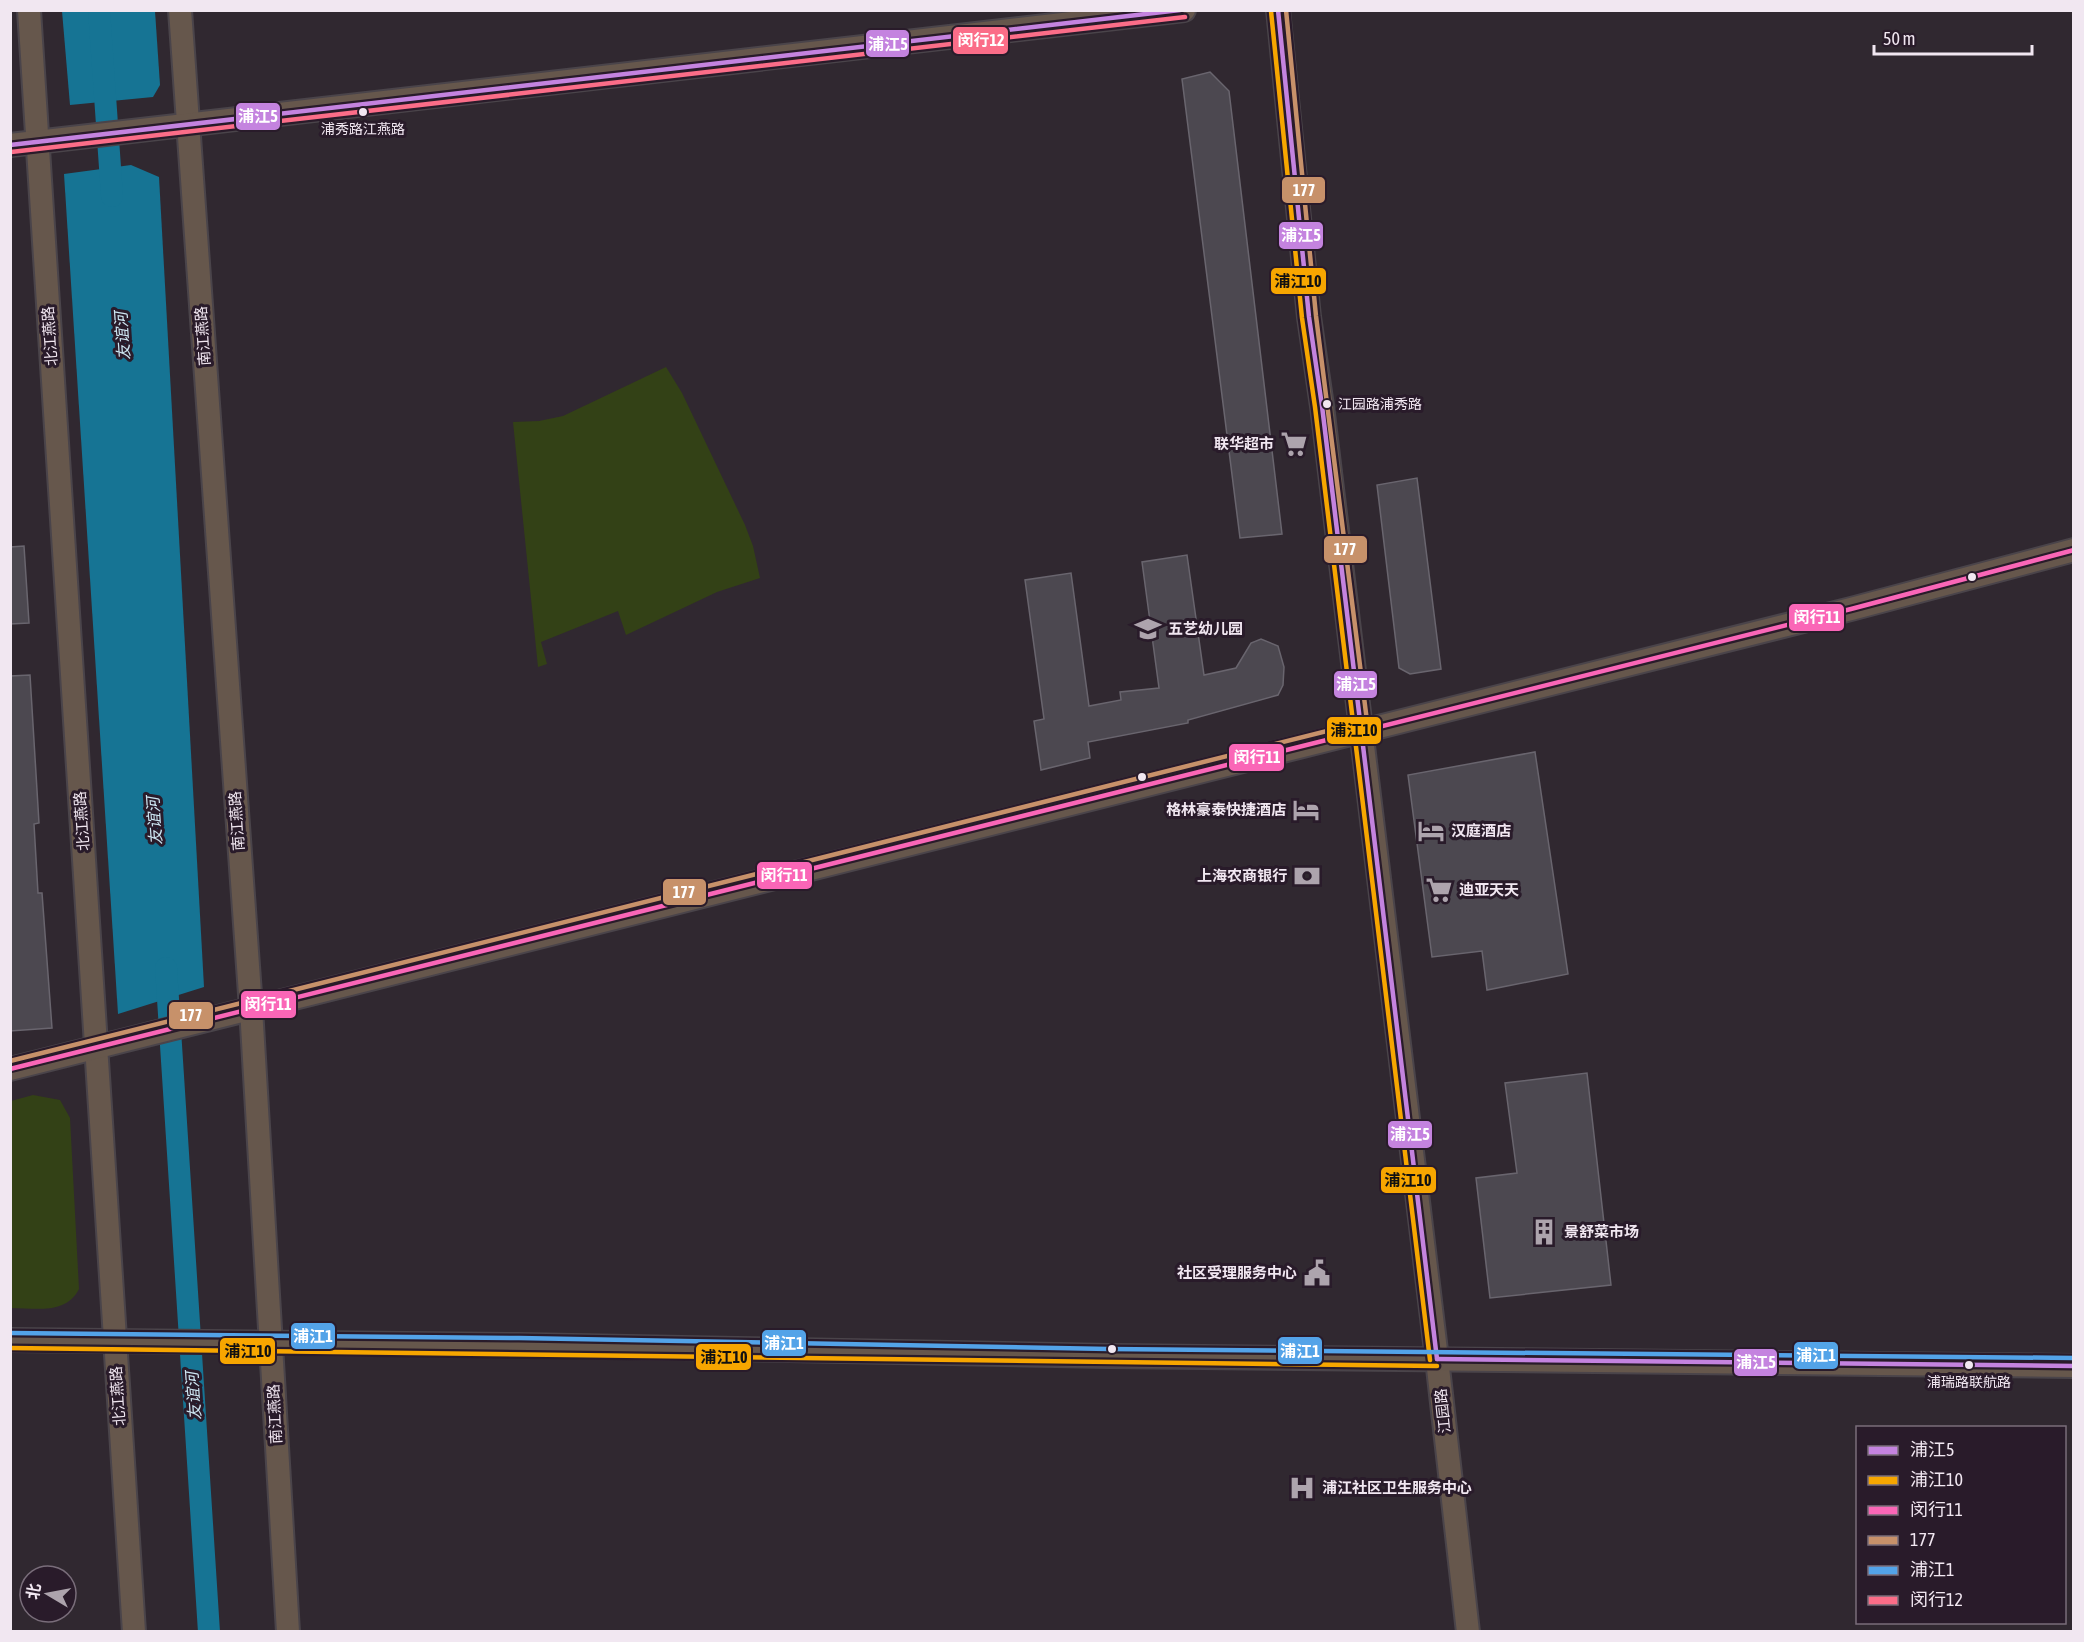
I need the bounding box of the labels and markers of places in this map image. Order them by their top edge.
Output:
marker: 浦秀路江燕路 [357,106,369,118]
place label: 浦秀路江燕路 [321,121,405,137]
place label: 江园路浦秀路 [1338,396,1422,412]
marker: 江园路浦秀路 [1321,398,1333,410]
supermarket icon: 联华超市 [1279,429,1309,459]
place label: 联华超市 [1214,435,1274,452]
unlabelled marker [1966,571,1978,583]
school or university icon: 五艺幼儿园 [1133,614,1163,644]
place label: 五艺幼儿园 [1168,620,1243,637]
unlabelled marker [1136,771,1148,783]
hotel icon: 格林豪泰快捷酒店 [1291,795,1321,825]
place label: 格林豪泰快捷酒店 [1166,801,1286,818]
hotel icon: 汉庭酒店 [1416,816,1446,846]
place label: 汉庭酒店 [1451,822,1511,839]
bank icon: 上海农商银行 [1292,861,1322,891]
place label: 上海农商银行 [1197,867,1287,884]
supermarket icon: 迪亚天天 [1424,875,1454,905]
place label: 迪亚天天 [1459,881,1519,898]
building icon: 景舒菜市场 [1529,1217,1559,1247]
place label: 景舒菜市场 [1564,1223,1639,1240]
public building icon: 社区受理服务中心 [1302,1258,1332,1288]
place label: 社区受理服务中心 [1177,1264,1297,1281]
unlabelled marker [1106,1343,1118,1355]
marker: 浦瑞路联航路 [1963,1359,1975,1371]
place label: 浦瑞路联航路 [1927,1374,2011,1390]
hospital icon: 浦江社区卫生服务中心 [1287,1473,1317,1503]
place label: 浦江社区卫生服务中心 [1322,1479,1472,1496]

